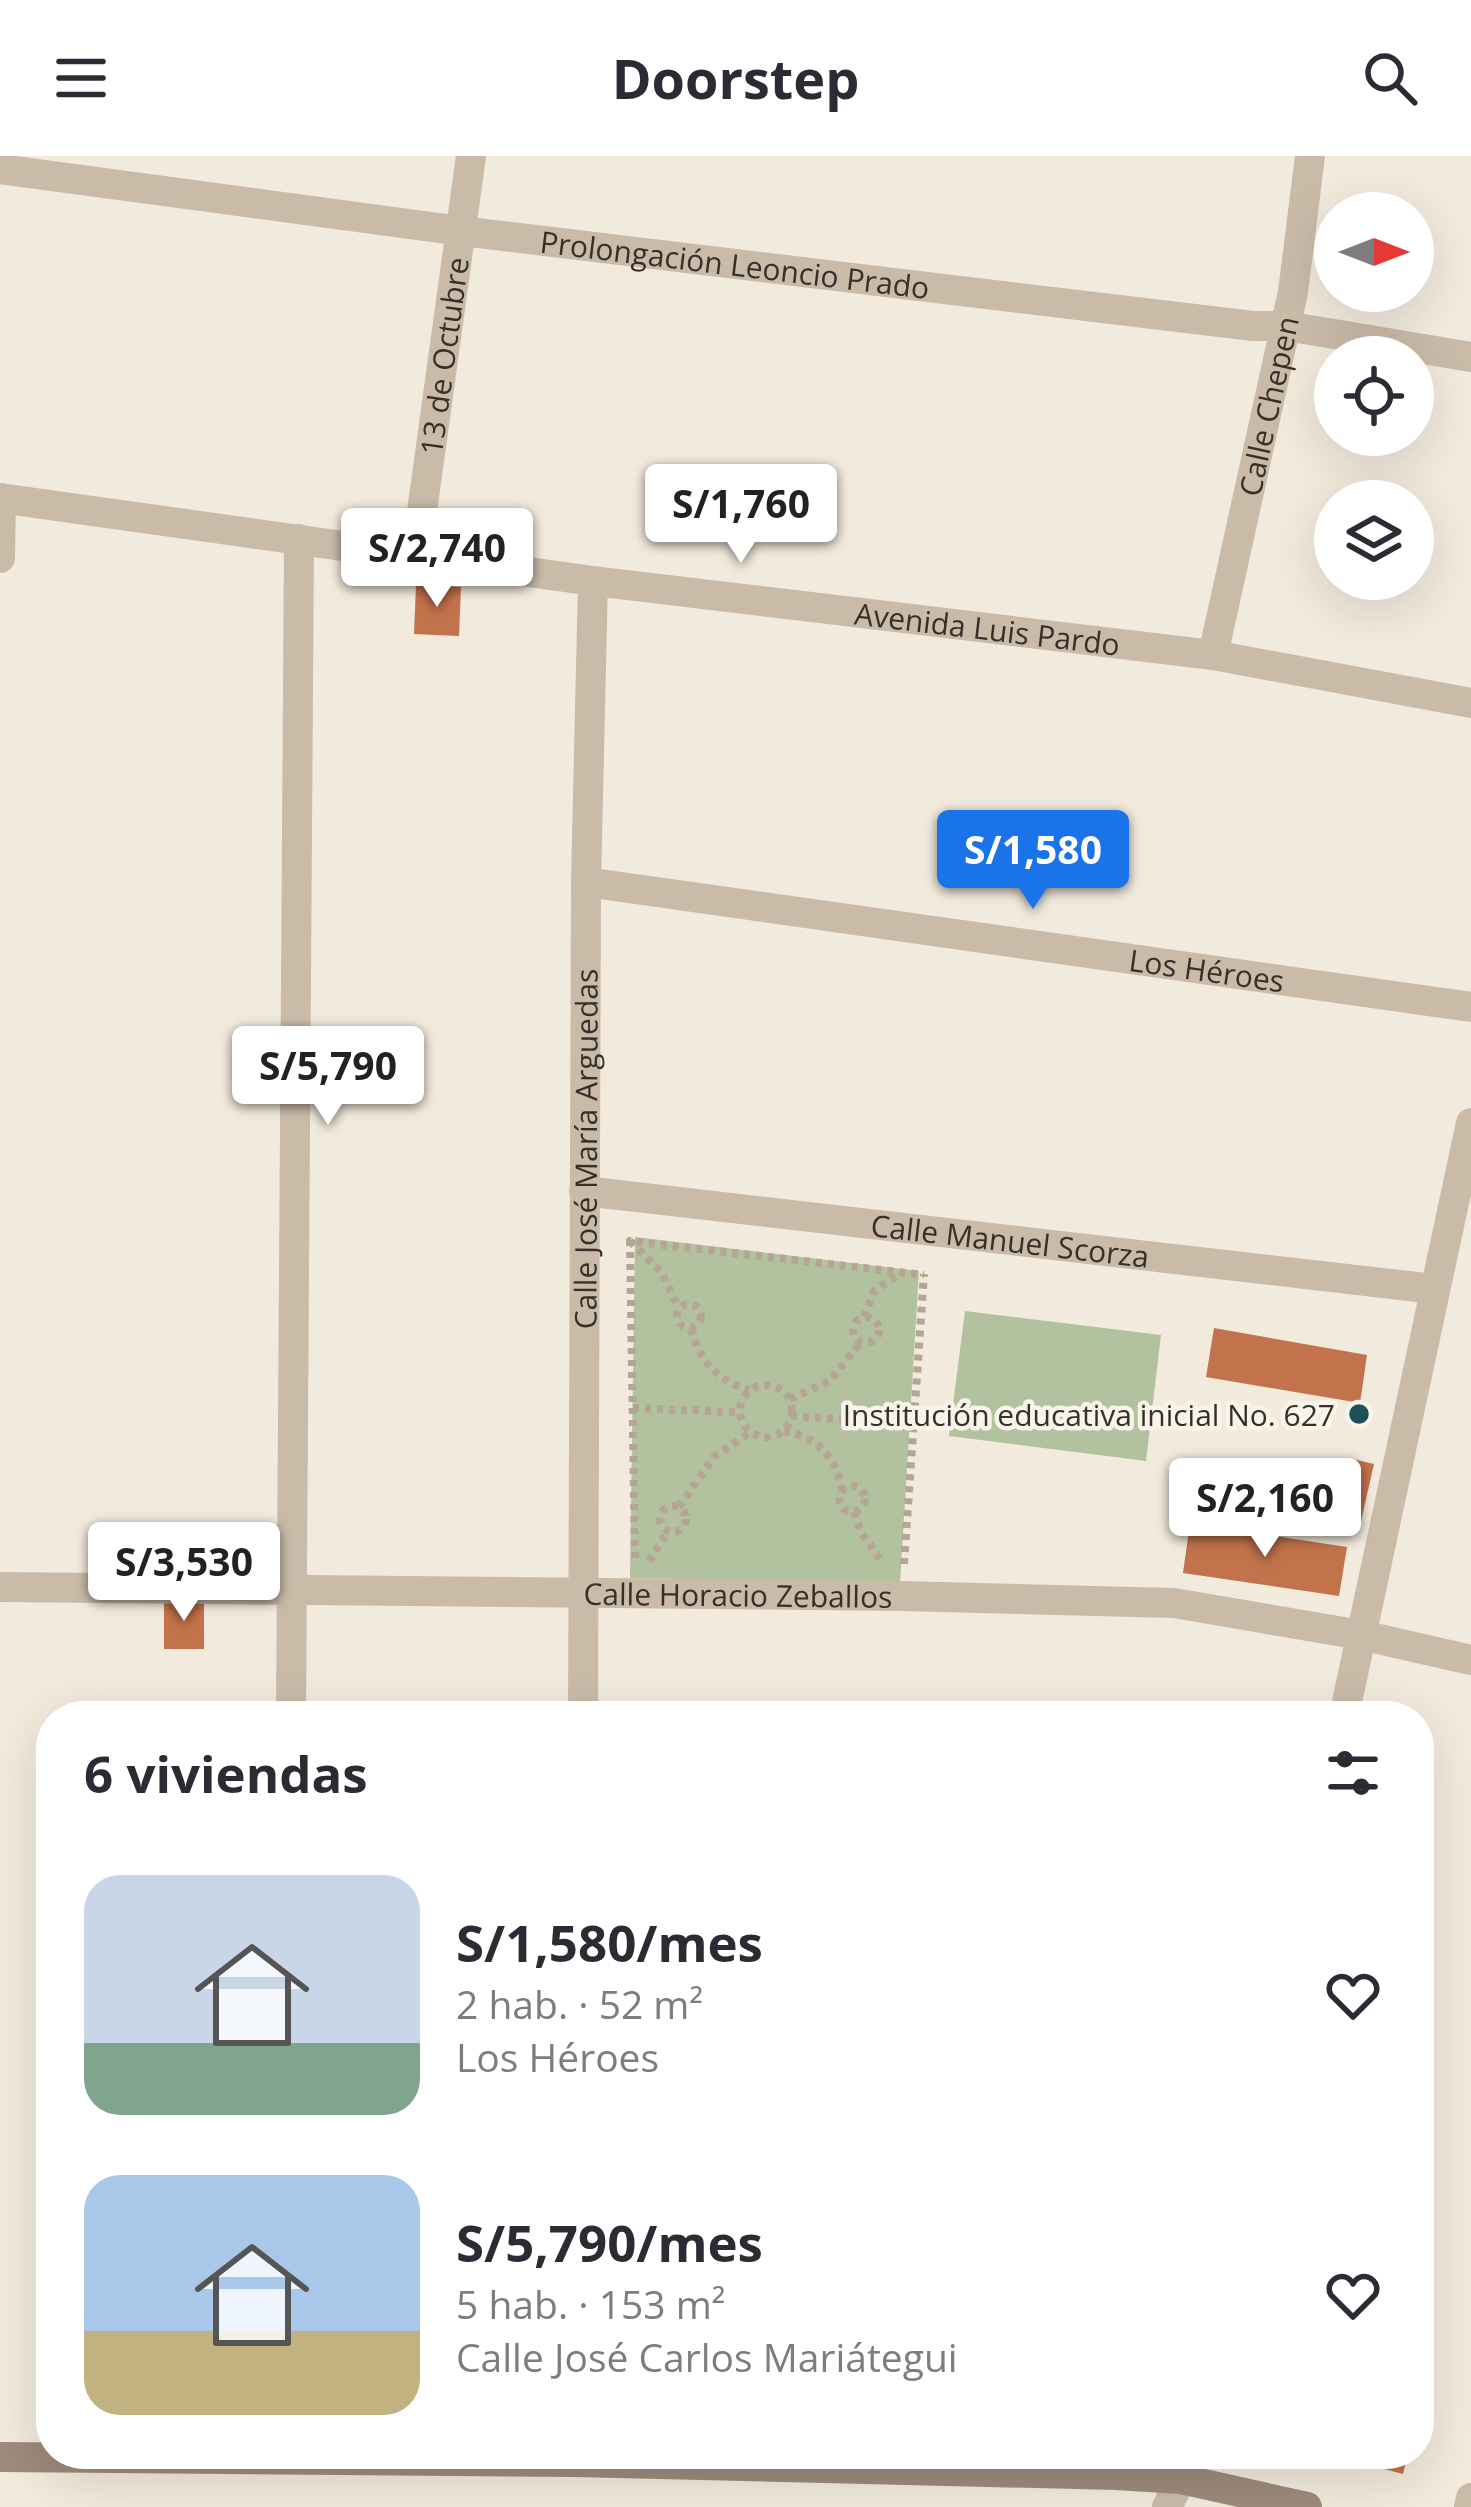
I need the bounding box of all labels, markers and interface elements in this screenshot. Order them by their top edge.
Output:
text: Doorstep [612,41,859,115]
icon: menu [48,45,114,111]
icon: search [1357,45,1423,111]
north arrow [1314,192,1434,312]
map controls [1314,192,1434,600]
street label: Prolongación Leoncio Prado [538,220,932,308]
street label: 13 de Octubre [410,254,477,457]
street label: Calle Chepen [1228,312,1308,500]
button: locate [1314,336,1434,456]
pin: S/1,760 [630,464,852,566]
text: S/1,760 [672,476,810,529]
button: layers [1314,480,1434,600]
pin: S/2,740 [326,508,548,610]
text: S/2,740 [368,520,506,573]
street label: Avenida Luis Pardo [853,592,1122,664]
pin: S/1,580 [922,810,1144,912]
text: S/1,580 [964,822,1102,875]
street label: Los Héroes [1127,938,1287,1001]
street label: Calle José María Arguedas [564,969,606,1329]
pin: S/5,790 [217,1026,439,1128]
text: S/5,790 [259,1038,397,1091]
street label: Calle Manuel Scorza [869,1204,1152,1276]
place label: Institución educativa inicial No. 627 [843,1394,1335,1435]
marker: Institución educativa inicial No. 627 [1346,1401,1372,1427]
pin: S/2,160 [1154,1458,1376,1560]
text: S/2,160 [1196,1470,1334,1523]
pin: S/3,530 [73,1522,295,1624]
text: S/3,530 [115,1534,253,1587]
street label: Calle Horacio Zeballos [583,1572,893,1616]
text: 6 viviendas [84,1738,368,1808]
icon: filters [1320,1740,1386,1806]
text: S/1,580/mes [456,1907,763,1977]
icon: home [180,1923,324,2067]
icon: heart [1320,1962,1386,2028]
text: 2 hab. · 52 m² [456,1977,703,2030]
text: Los Héroes [456,2030,659,2083]
text: S/5,790/mes [456,2207,763,2277]
icon: home [180,2223,324,2367]
icon: heart [1320,2262,1386,2328]
text: 5 hab. · 153 m² [456,2277,725,2330]
text: Calle José Carlos Mariátegui [456,2330,958,2383]

